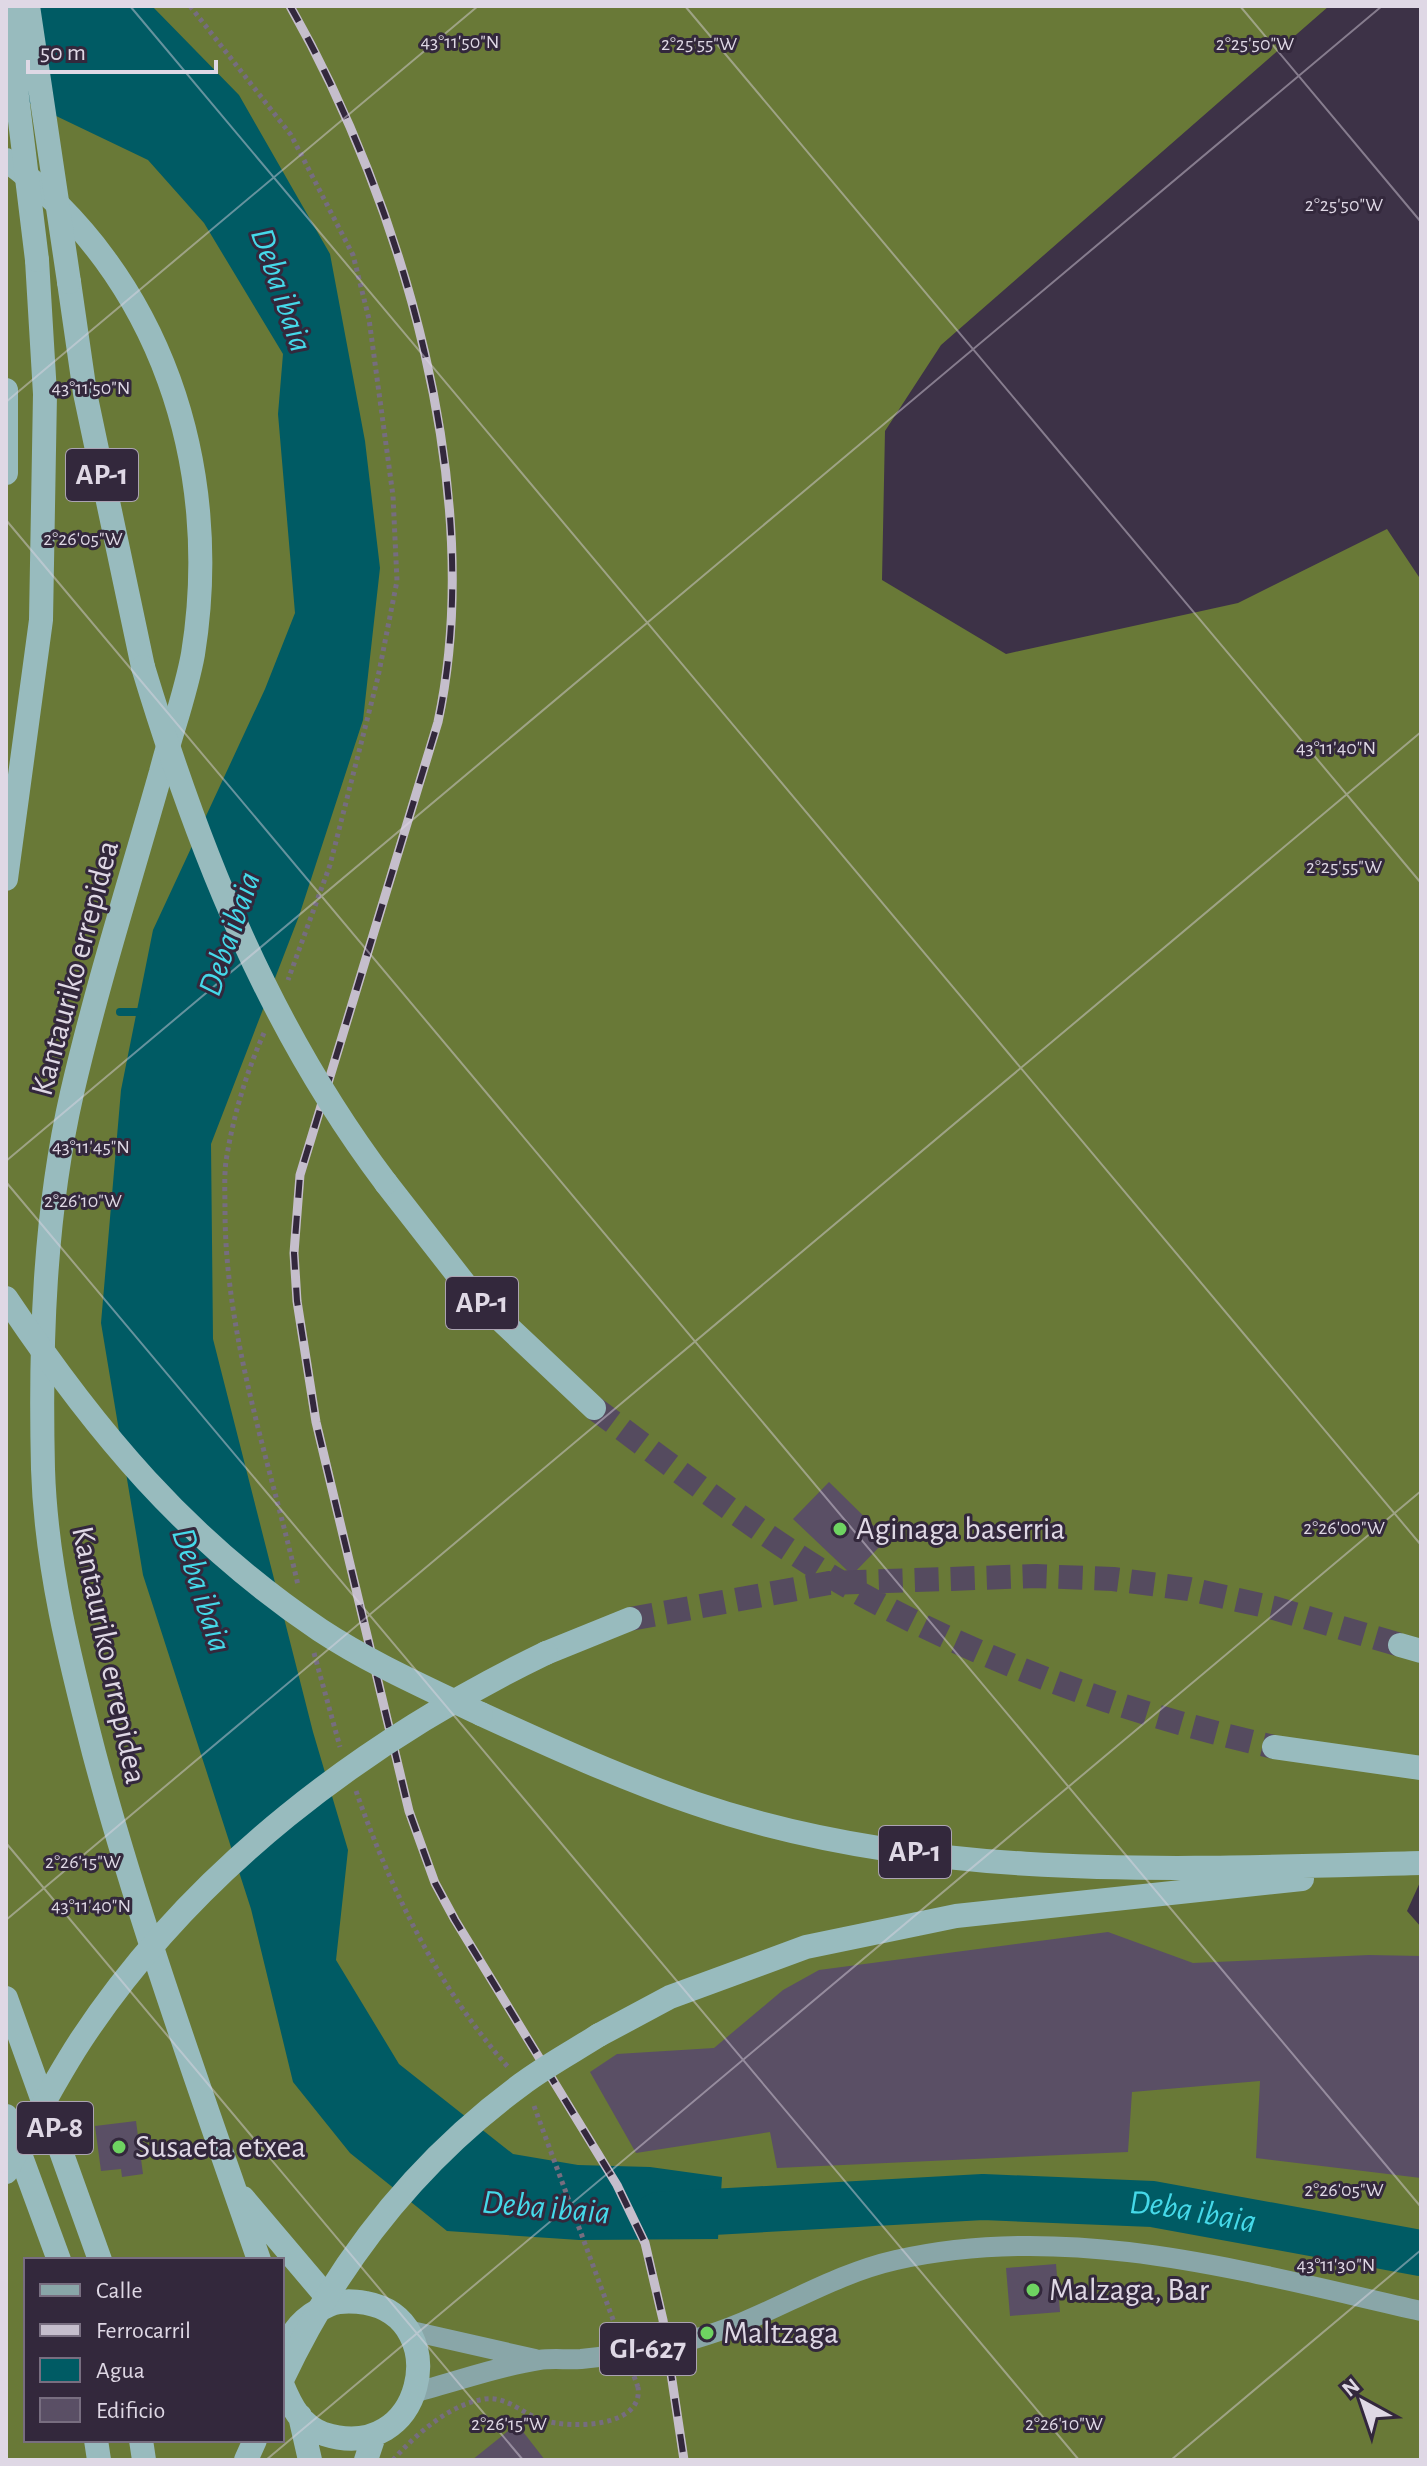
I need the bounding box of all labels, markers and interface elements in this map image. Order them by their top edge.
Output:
scale bar [28,24,216,74]
text: 43°11'50"N [421,32,499,52]
text: 2°25'55"W [661,34,737,54]
text: 2°25'50"W [1216,34,1294,54]
text: 50 m [40,41,86,65]
text: 2°25'50"W [1305,195,1383,215]
water label: Deba ibaia [244,224,318,356]
text: 43°11'50"N [52,378,130,398]
road number: AP-1 [66,449,138,501]
text: 2°26'05"W [43,529,123,549]
text: 43°11'40"N [1296,738,1376,758]
street label: Kantauriko errepidea [26,837,124,1099]
text: 2°25'55"W [1306,857,1382,877]
water label: Deba ibaia [193,868,267,1000]
text: 43°11'45"N [52,1137,130,1157]
text: 2°26'10"W [44,1191,122,1211]
road number: AP-1 [446,1277,518,1329]
place label: Aginaga baserria [856,1513,1065,1545]
text: 2°26'00"W [1303,1518,1385,1538]
marker: Aginaga baserria [831,1520,849,1538]
street label: Kantauriko errepidea [66,1523,152,1787]
water label: Deba ibaia [165,1524,237,1656]
road number: AP-1 [879,1826,951,1878]
text: 2°26'15"W [45,1852,121,1872]
text: 43°11'40"N [51,1896,131,1916]
road number: AP-8 [17,2102,93,2154]
place label: Susaeta etxea [135,2131,306,2163]
marker: Susaeta etxea [110,2138,128,2156]
text: 2°26'05"W [1304,2180,1384,2200]
water label: Deba ibaia [480,2185,612,2231]
water label: Deba ibaia [1128,2186,1259,2240]
text: 43°11'30"N [1297,2255,1375,2275]
legend [24,2258,284,2442]
place label: Malzaga, Bar [1049,2274,1210,2306]
text: Calle [96,2279,143,2303]
marker: Malzaga, Bar [1024,2281,1042,2299]
place label: Maltzaga [723,2317,839,2349]
text: Ferrocarril [96,2319,191,2343]
road number: GI-627 [600,2323,696,2375]
marker: Maltzaga [698,2324,716,2342]
text: Agua [96,2359,145,2383]
north arrow [1323,2362,1403,2442]
text: N [1338,2374,1364,2401]
text: Edificio [96,2399,165,2423]
text: 2°26'15"W [471,2414,547,2434]
text: 2°26'10"W [1025,2414,1103,2434]

